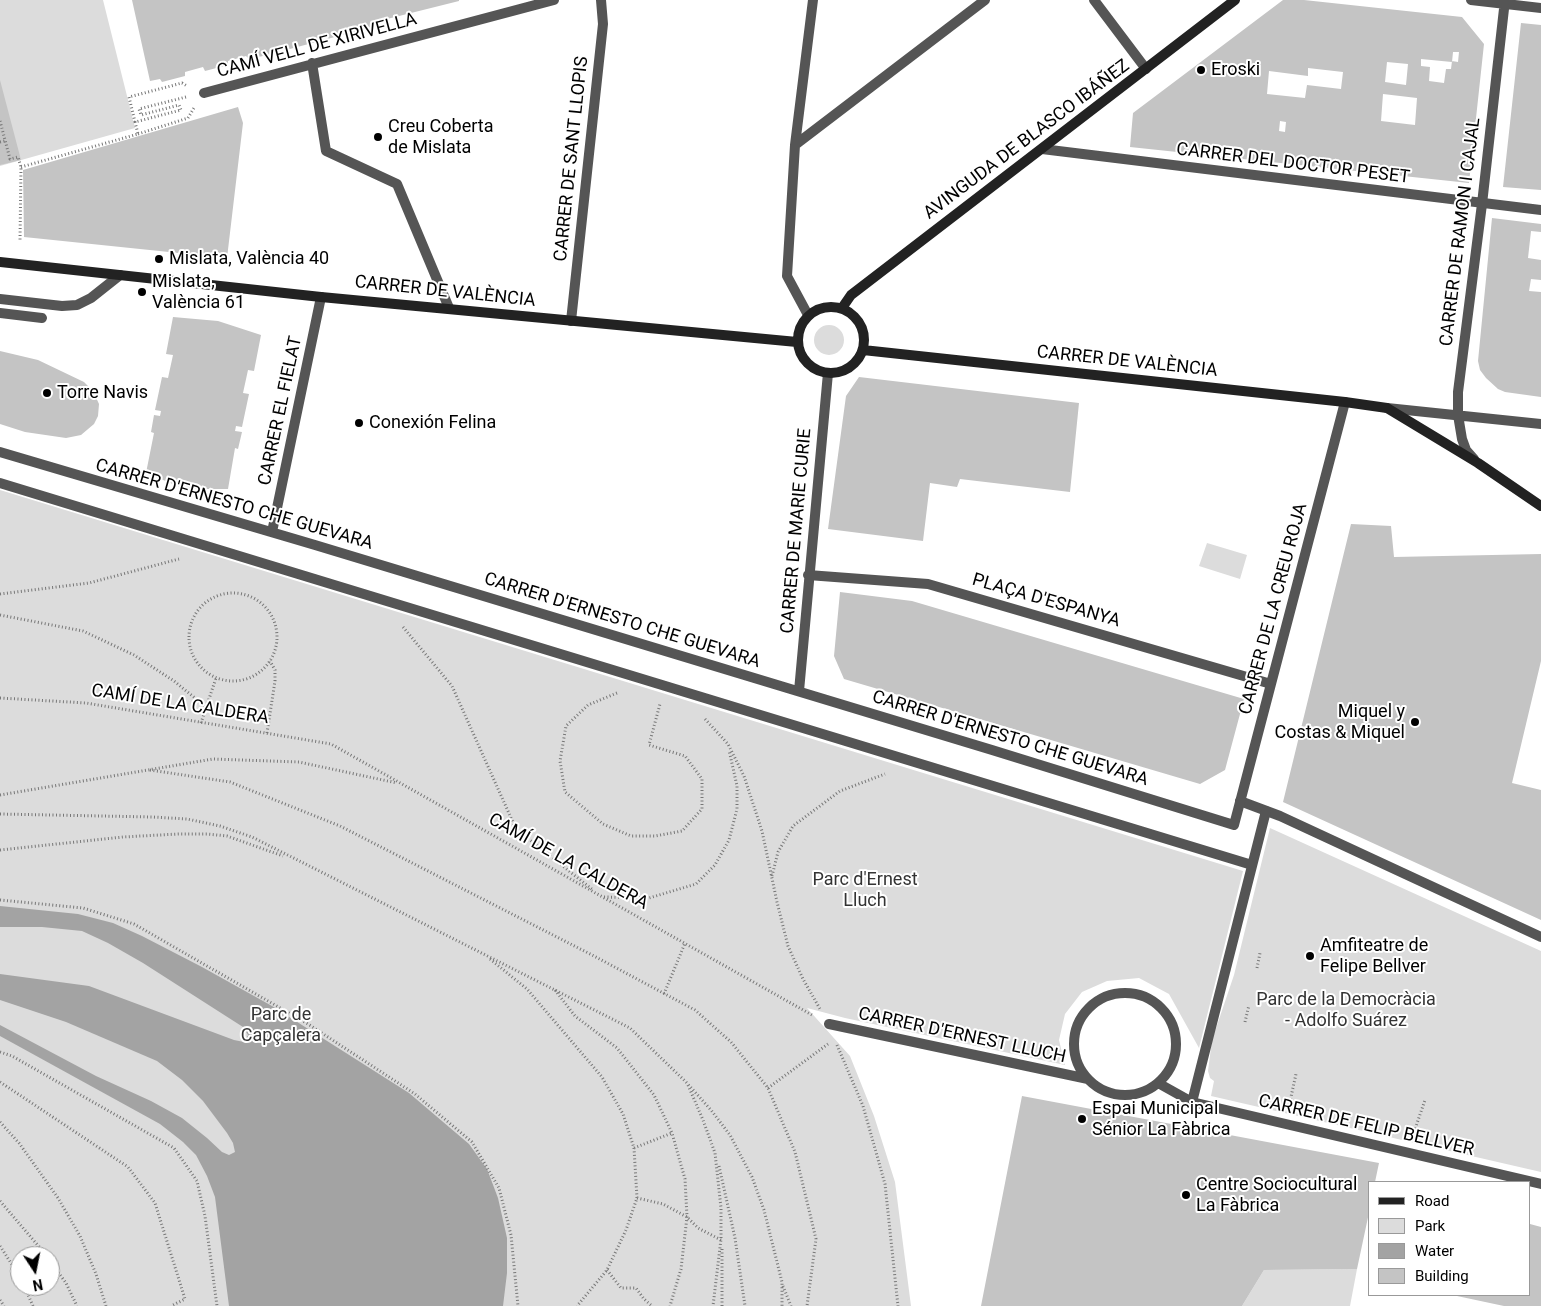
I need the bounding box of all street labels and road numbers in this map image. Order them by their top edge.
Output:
street label: CAMÍ VELL DE XIRIVELLA [215,9,419,83]
street label: CARRER DE SANT LLOPIS [550,55,594,263]
street label: AVINGUDA DE BLASCO IBÁÑEZ [920,55,1134,225]
street label: CARRER DE RAMON I CAJAL [1436,116,1486,348]
street label: CARRER DEL DOCTOR PESET [1175,139,1411,189]
street label: CARRER DE VALÈNCIA [353,272,537,312]
street label: CARRER EL FIELAT [255,334,307,488]
street label: CARRER DE VALÈNCIA [1035,342,1219,382]
street label: CARRER DE MARIE CURIE [777,428,817,634]
street label: CARRER D'ERNESTO CHE GUEVARA [93,455,375,555]
street label: CARRER DE LA CREU ROJA [1235,501,1313,717]
street label: CARRER D'ERNESTO CHE GUEVARA [481,569,763,673]
street label: PLAÇA D'ESPANYA [970,570,1122,632]
street label: CAMÍ DE LA CALDERA [90,680,270,730]
street label: CARRER D'ERNESTO CHE GUEVARA [869,687,1151,791]
street label: CAMÍ DE LA CALDERA [484,809,652,915]
street label: CARRER D'ERNEST LLUCH [856,1003,1068,1069]
street label: CARRER DE FELIP BELLVER [1256,1091,1476,1161]

